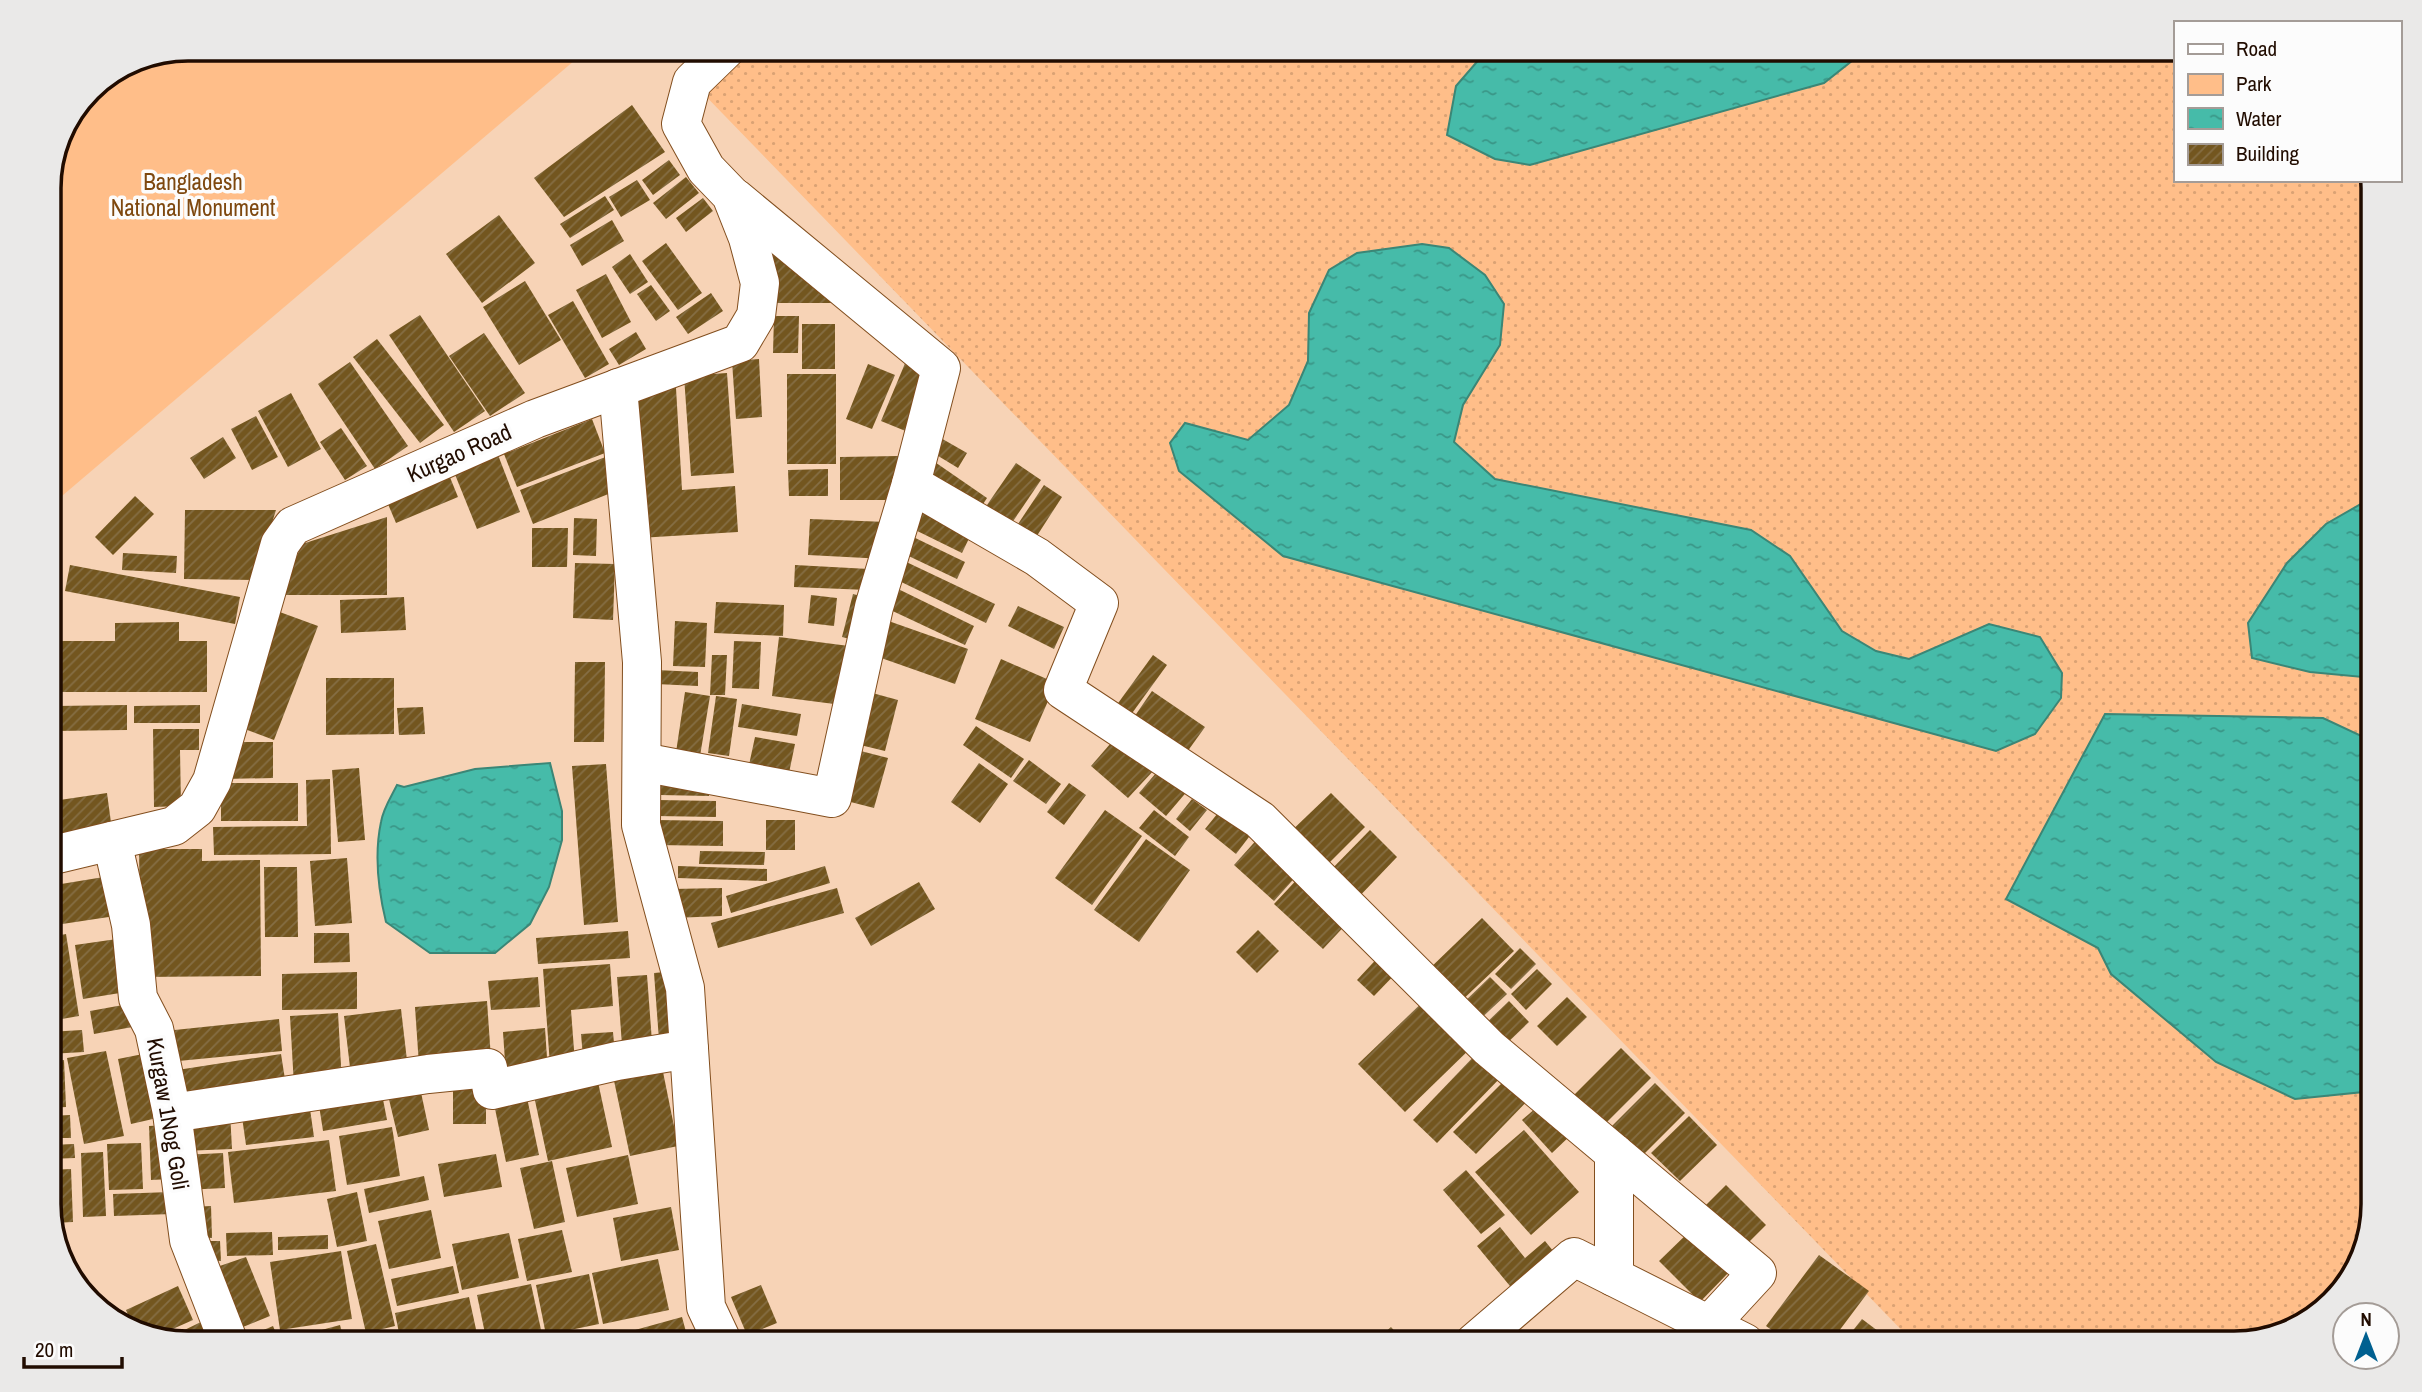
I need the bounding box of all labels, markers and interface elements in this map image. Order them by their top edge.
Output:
legend [2174,21,2401,182]
text: Road [2236,34,2277,63]
text: Park [2236,69,2272,98]
text: Water [2236,104,2282,133]
text: Building [2236,139,2300,168]
park label: Bangladesh National Monument [111,166,275,223]
street label: Kurgao Road [402,416,516,489]
street label: Kurgaw 1Nog Goli [140,1035,197,1192]
north arrow [2331,1301,2401,1371]
text: N [2360,1306,2372,1332]
scale bar [24,1326,122,1370]
text: 20 m [35,1335,73,1364]

